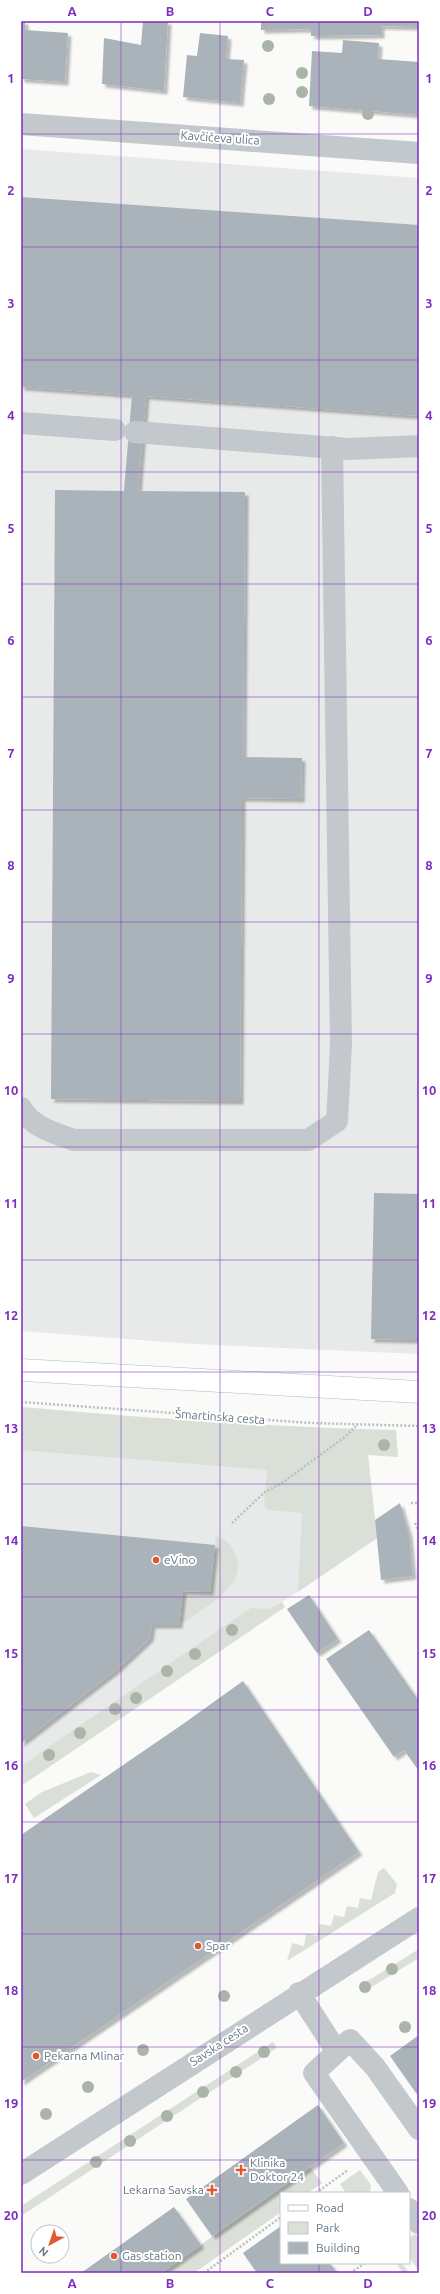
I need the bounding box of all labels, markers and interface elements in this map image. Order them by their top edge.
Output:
text: A [67,4,77,18]
text: B [166,4,175,18]
text: C [266,4,275,18]
text: D [363,4,373,18]
text: 1 [7,71,15,85]
text: 1 [425,71,433,85]
street label: Kavčičeva ulica [180,128,260,147]
text: 2 [7,183,15,197]
text: 2 [425,183,433,197]
text: 3 [7,296,15,310]
text: 3 [425,296,433,310]
text: 4 [7,408,15,422]
text: 4 [425,408,433,422]
text: 5 [7,521,15,535]
text: 5 [425,521,433,535]
text: 6 [7,633,15,647]
text: 6 [425,633,433,647]
text: 7 [7,746,15,760]
text: 7 [425,746,433,760]
text: 8 [7,858,15,872]
text: 8 [425,858,433,872]
text: 9 [7,971,15,985]
text: 9 [425,971,433,985]
text: 10 [4,1083,18,1097]
text: 10 [422,1083,436,1097]
text: 11 [4,1196,18,1210]
text: 11 [422,1196,436,1210]
text: 12 [4,1308,18,1322]
text: 12 [422,1308,436,1322]
street label: Šmartinska cesta [175,1407,266,1426]
text: 13 [4,1421,18,1435]
text: 13 [422,1421,436,1435]
text: 14 [4,1533,18,1547]
text: 14 [422,1533,436,1547]
place label: eVino [164,1553,195,1566]
marker: eVino [151,1555,161,1565]
text: 15 [4,1646,18,1660]
text: 15 [422,1646,436,1660]
text: 16 [4,1758,18,1772]
text: 16 [422,1758,436,1772]
text: 17 [4,1871,18,1885]
text: 17 [422,1871,436,1885]
place label: Spar [206,1939,230,1952]
marker: Spar [193,1941,203,1951]
text: 18 [4,1983,18,1997]
text: 18 [422,1983,436,1997]
street label: Savska cesta [187,2021,250,2068]
place label: Pekarna Mlinar [44,2049,125,2062]
marker: Pekarna Mlinar [31,2051,41,2061]
text: 19 [4,2096,18,2110]
text: 19 [422,2096,436,2110]
place label: Klinika Doktor 24 [250,2156,304,2183]
marker: Klinika Doktor 24 [235,2164,247,2176]
place label: Lekarna Savska [123,2183,204,2196]
marker: Lekarna Savska [207,2185,217,2195]
legend [280,2192,410,2264]
text: Road [316,2201,344,2214]
text: 20 [4,2208,18,2222]
text: 20 [422,2208,436,2222]
text: Park [316,2221,340,2234]
north arrow [30,2224,70,2264]
text: Building [316,2241,360,2254]
text: N [37,2244,51,2259]
place label: Gas station [122,2249,182,2262]
marker: Gas station [109,2251,119,2261]
text: A [67,2276,77,2290]
text: B [166,2276,175,2290]
text: C [266,2276,275,2290]
text: D [363,2276,373,2290]

